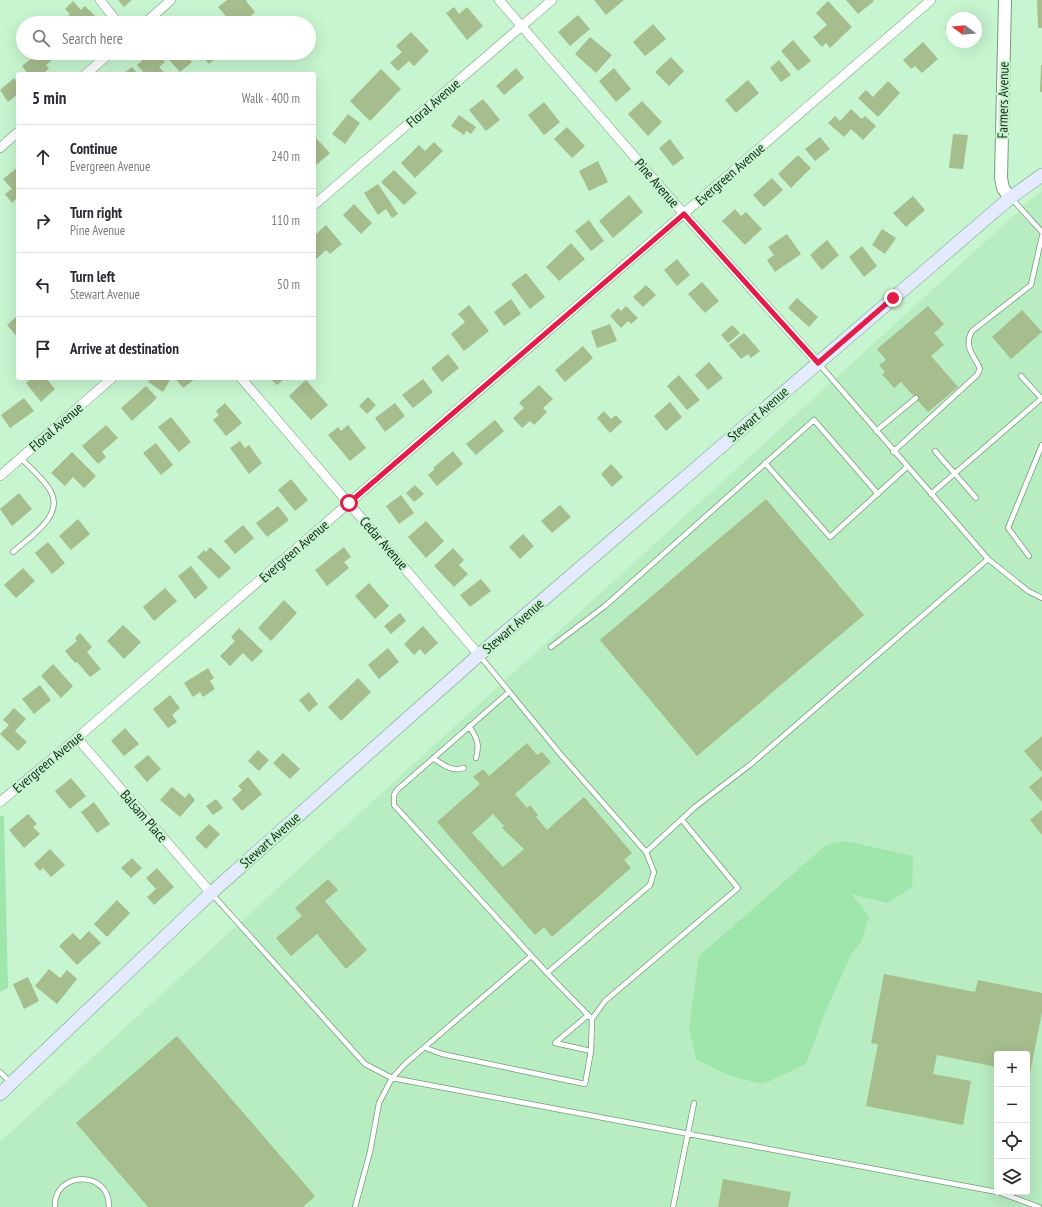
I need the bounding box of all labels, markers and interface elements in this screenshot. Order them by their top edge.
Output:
north arrow [946,12,982,48]
search box [16,16,316,60]
icon: search [30,27,52,49]
text: Search here [62,29,123,48]
street label: Farmers Avenue [993,61,1013,138]
street label: Floral Avenue [402,74,464,131]
text: 5 min [32,87,66,109]
text: Walk · 400 m [242,90,300,107]
text: Continue [70,139,117,158]
street label: Evergreen Avenue [691,139,769,209]
icon: ahead [32,146,54,168]
text: 240 m [271,148,300,165]
street label: Pine Avenue [631,155,683,211]
text: Evergreen Avenue [70,158,150,175]
text: Turn right [70,203,122,222]
icon: right [32,210,54,232]
text: 110 m [271,212,300,229]
text: Pine Avenue [70,222,125,239]
text: Turn left [70,267,115,286]
icon: left [32,274,54,296]
text: 50 m [277,276,300,293]
text: Stewart Avenue [70,286,140,303]
route end [884,289,902,307]
icon: arrive [32,338,54,360]
text: Arrive at destination [70,339,179,358]
street label: Stewart Avenue [724,382,792,445]
street label: Floral Avenue [25,398,87,455]
route start [340,494,358,512]
street label: Cedar Avenue [356,512,412,574]
street label: Evergreen Avenue [255,516,333,586]
street label: Stewart Avenue [479,594,547,657]
street label: Evergreen Avenue [9,727,87,797]
street label: Balsam Place [116,786,172,846]
street label: Stewart Avenue [236,808,304,872]
map controls [994,1051,1030,1195]
button: + [994,1051,1030,1087]
button: − [994,1087,1030,1123]
button: locate [994,1123,1030,1159]
button: layers [994,1159,1030,1195]

